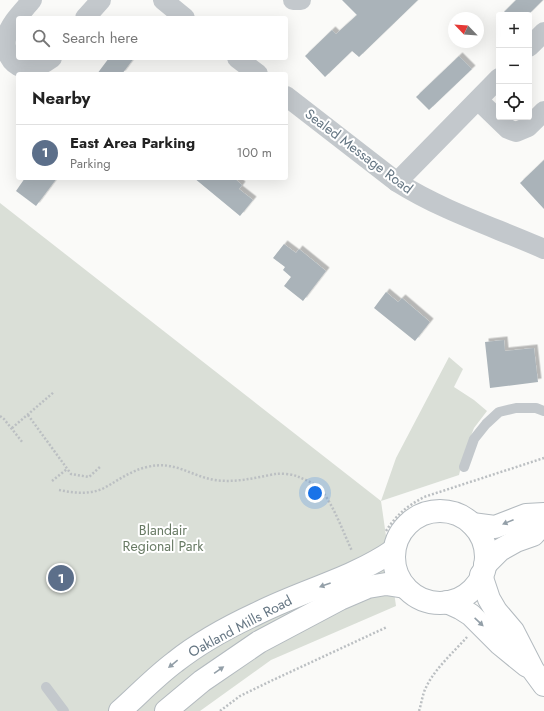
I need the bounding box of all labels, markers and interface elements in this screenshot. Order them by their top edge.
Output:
north arrow [448,12,484,48]
map controls [496,12,532,120]
button: + [496,12,532,48]
search box [16,16,288,60]
icon: search [30,27,52,49]
text: Search here [62,27,138,49]
button: − [496,48,532,84]
button: locate [496,84,532,120]
text: Nearby [32,86,90,110]
street label: Sealed Message Road [301,104,417,198]
text: East Area Parking [70,132,195,154]
text: 1 [42,143,48,162]
text: 100 m [237,143,272,162]
text: Parking [70,154,111,173]
your location [305,483,325,503]
one-way arrow [502,519,513,525]
park label: Blandair Regional Park [123,520,204,556]
pin: 1 [48,563,74,593]
one-way arrow [318,583,330,589]
street label: Oakland Mills Road [185,590,295,662]
one-way arrow [474,618,484,627]
one-way arrow [167,660,178,669]
one-way arrow [213,666,224,674]

